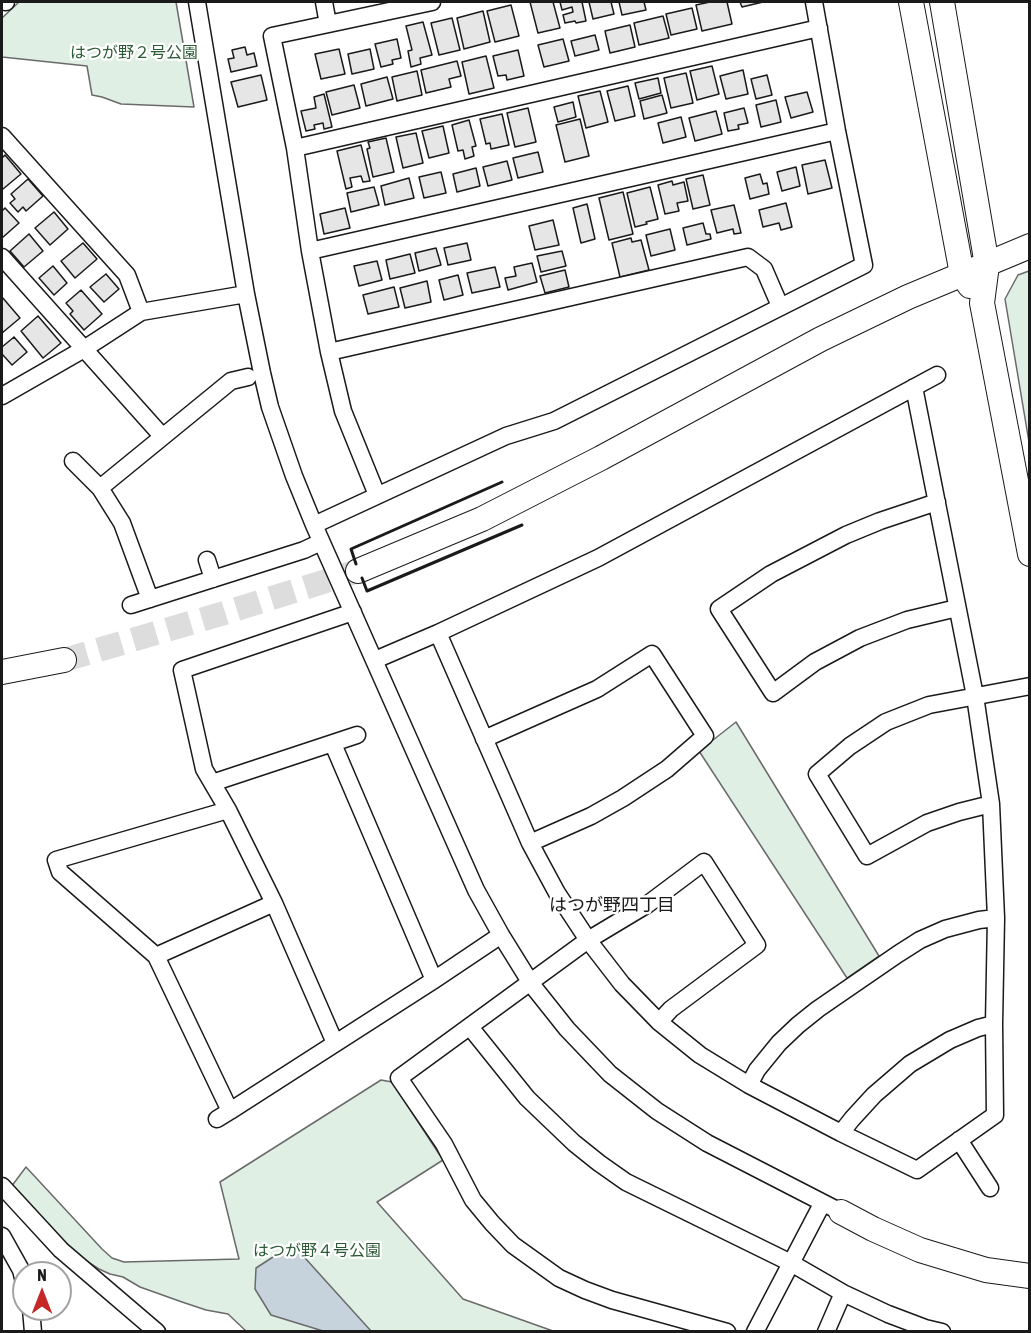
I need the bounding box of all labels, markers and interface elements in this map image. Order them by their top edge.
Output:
park label: はつが野２号公園 [70,43,198,63]
district label: はつが野四丁目 [549,894,675,916]
park label: はつが野４号公園 [253,1241,381,1261]
north arrow [12,1261,72,1321]
text: N [37,1266,47,1284]

